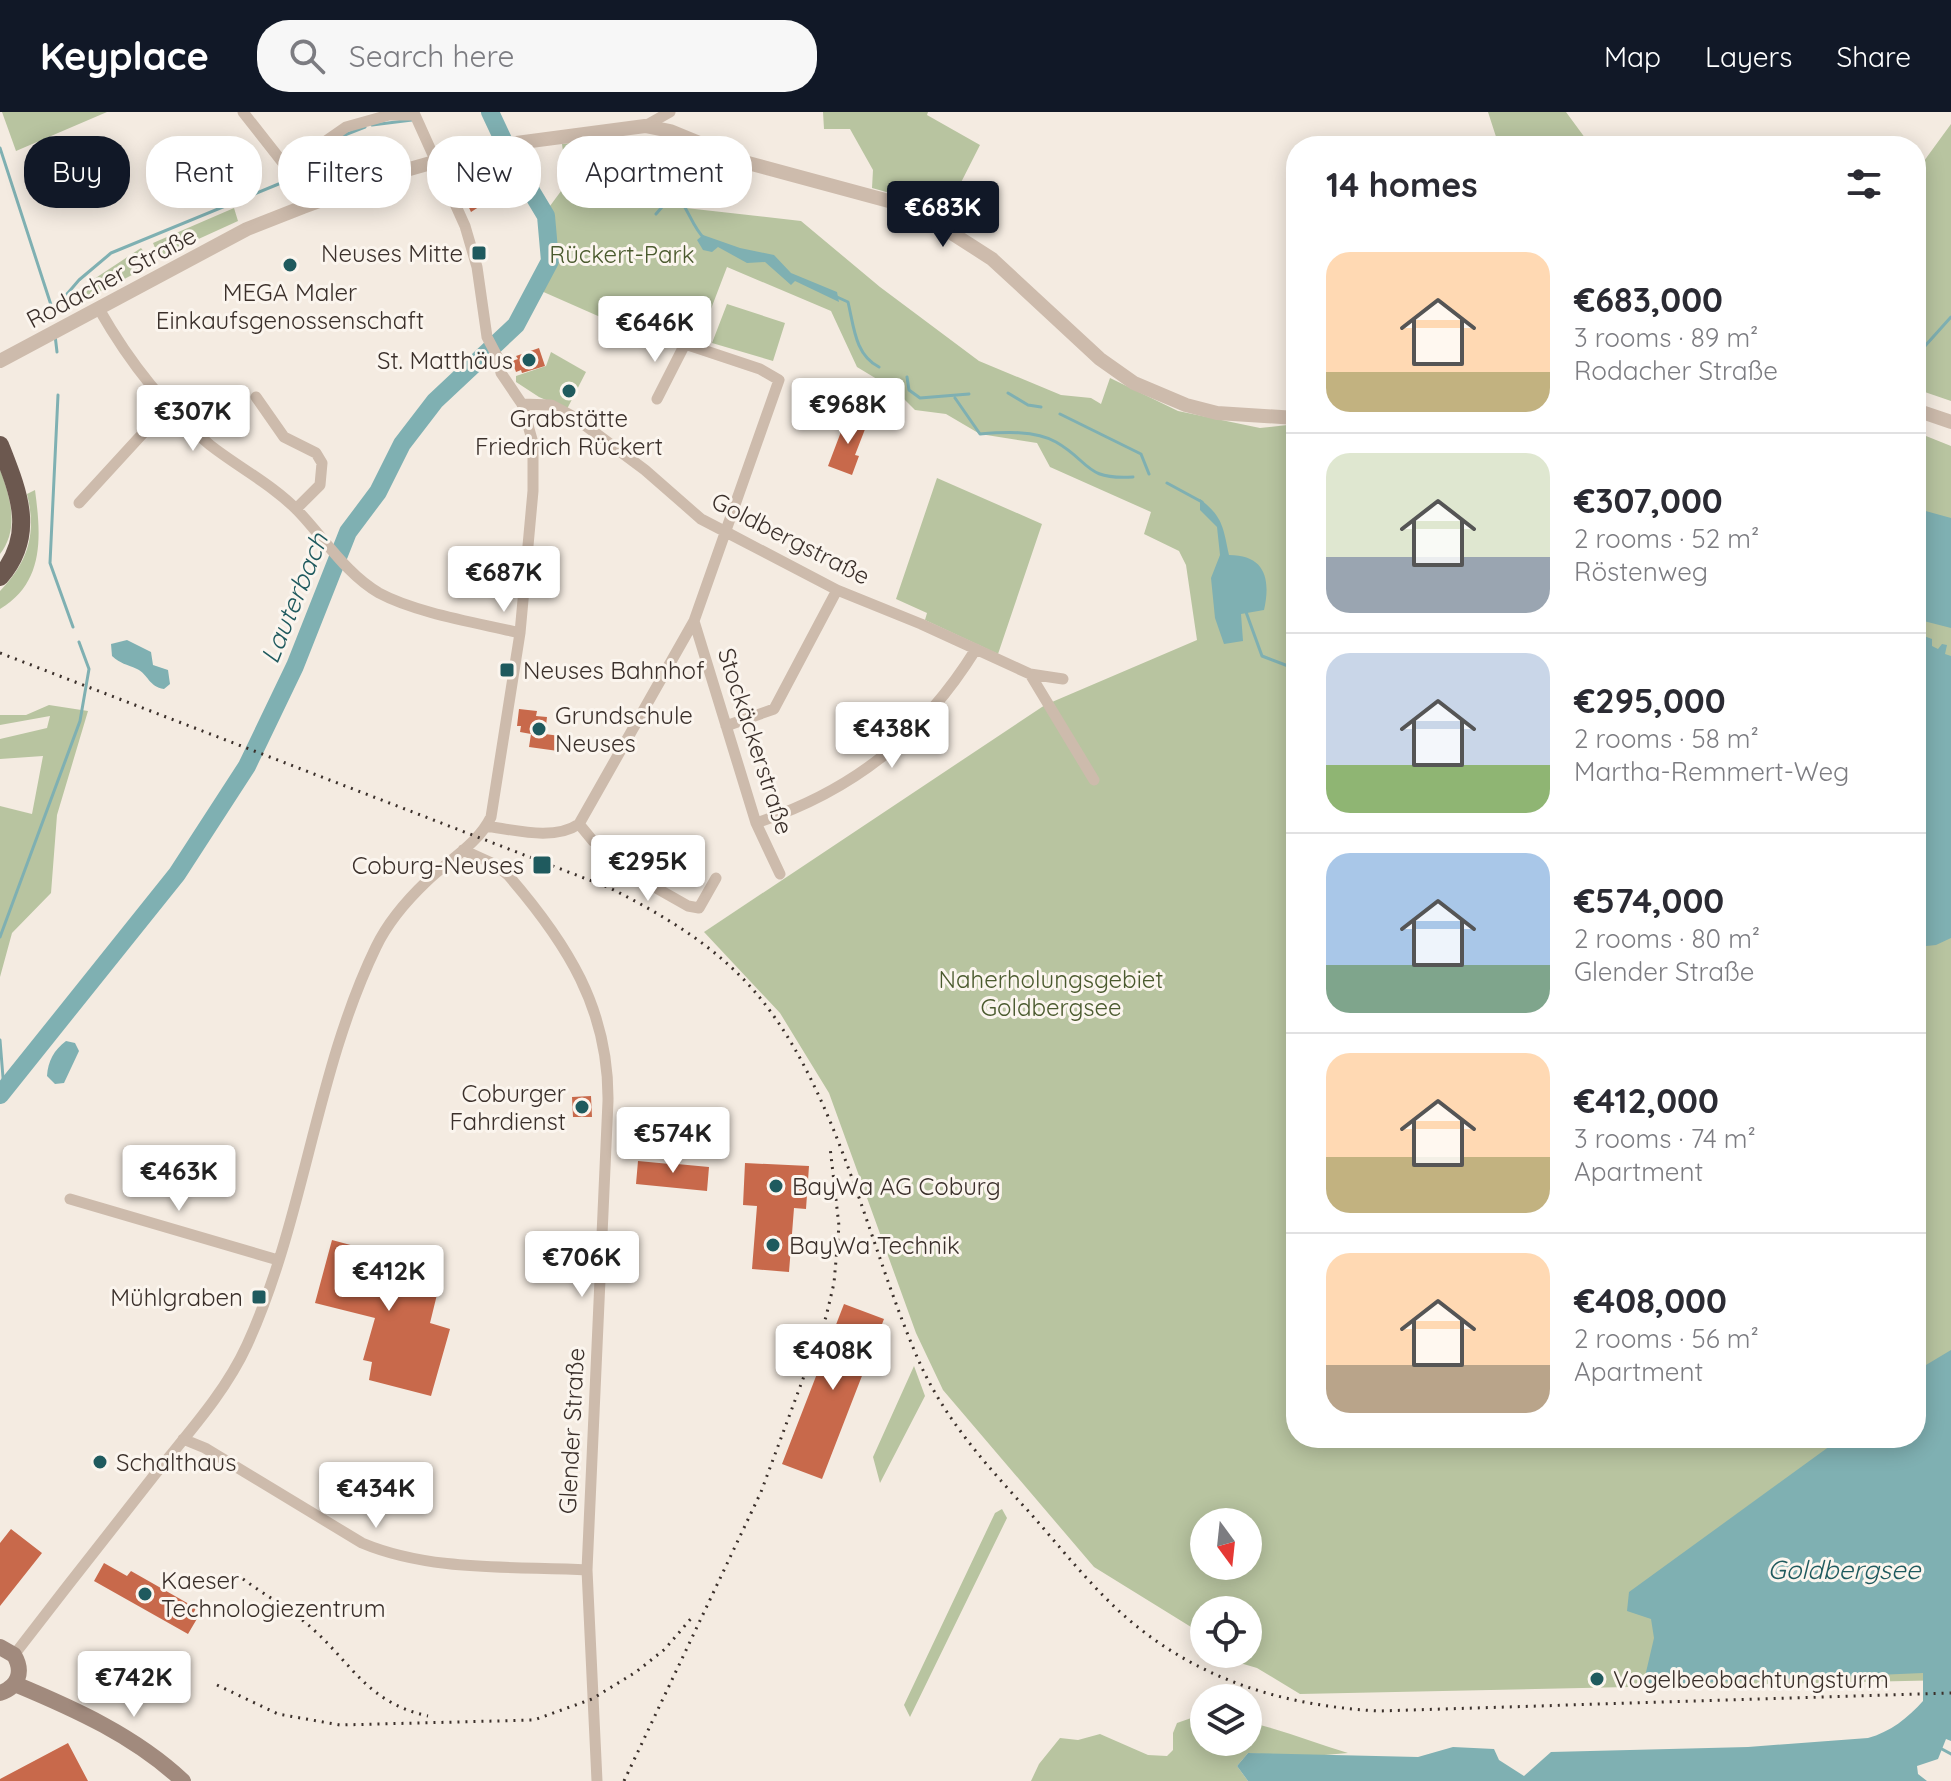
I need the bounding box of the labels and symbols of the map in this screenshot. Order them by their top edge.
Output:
pin: €683K [887,181,999,249]
street label: Rodacher Straße [21,220,201,334]
place label: Neuses Mitte [321,238,463,268]
park label: Rückert-Park [549,239,695,269]
marker: Neuses Mitte [470,244,488,262]
marker: MEGA Maler Einkaufsgenossenschaft [281,256,299,274]
place label: MEGA Maler Einkaufsgenossenschaft [156,277,424,335]
pin: €646K [599,296,711,364]
place label: St. Matthäus [377,345,513,375]
marker: St. Matthäus [520,351,538,369]
pin: €968K [792,378,904,446]
marker: Grabstätte Friedrich Rückert [560,382,578,400]
pin: €307K [137,385,249,453]
place label: Grabstätte Friedrich Rückert [475,403,663,461]
street label: Goldbergstraße [707,485,875,591]
water label: Lauterbach [253,527,335,668]
pin: €687K [448,546,560,614]
street label: Stockäckerstraße [712,644,800,838]
place label: Neuses Bahnhof [523,655,705,685]
marker: Neuses Bahnhof [498,661,516,679]
place label: Grundschule Neuses [555,700,693,758]
pin: €438K [836,702,948,770]
marker: Grundschule Neuses [530,720,548,738]
pin: €295K [592,835,704,903]
place label: Coburg-Neuses [352,850,524,880]
marker: Coburg-Neuses [531,854,553,876]
park label: Naherholungsgebiet Goldbergsee [939,964,1163,1022]
place label: Coburger Fahrdienst [450,1078,566,1136]
marker: Coburger Fahrdienst [573,1098,591,1116]
pin: €574K [617,1107,729,1175]
pin: €463K [123,1145,235,1213]
place label: BayWa AG Coburg [792,1171,1001,1201]
marker: BayWa AG Coburg [767,1177,785,1195]
place label: BayWa Technik [789,1230,960,1260]
pin: €706K [526,1231,638,1299]
marker: BayWa Technik [764,1236,782,1254]
pin: €412K [333,1245,445,1313]
place label: Mühlgraben [110,1282,243,1312]
marker: Mühlgraben [250,1288,268,1306]
pin: €408K [777,1324,889,1392]
street label: Glender Straße [552,1347,590,1515]
place label: Schalthaus [116,1447,237,1477]
marker: Schalthaus [91,1453,109,1471]
pin: €434K [320,1462,432,1530]
north arrow [1190,1508,1262,1580]
water label: Goldbergsee [1768,1553,1922,1586]
place label: Kaeser Technologiezentrum [161,1565,386,1623]
marker: Kaeser Technologiezentrum [136,1585,154,1603]
pin: €742K [78,1651,190,1719]
place label: Vogelbeobachtungsturm [1613,1664,1889,1694]
marker: Vogelbeobachtungsturm [1588,1670,1606,1688]

